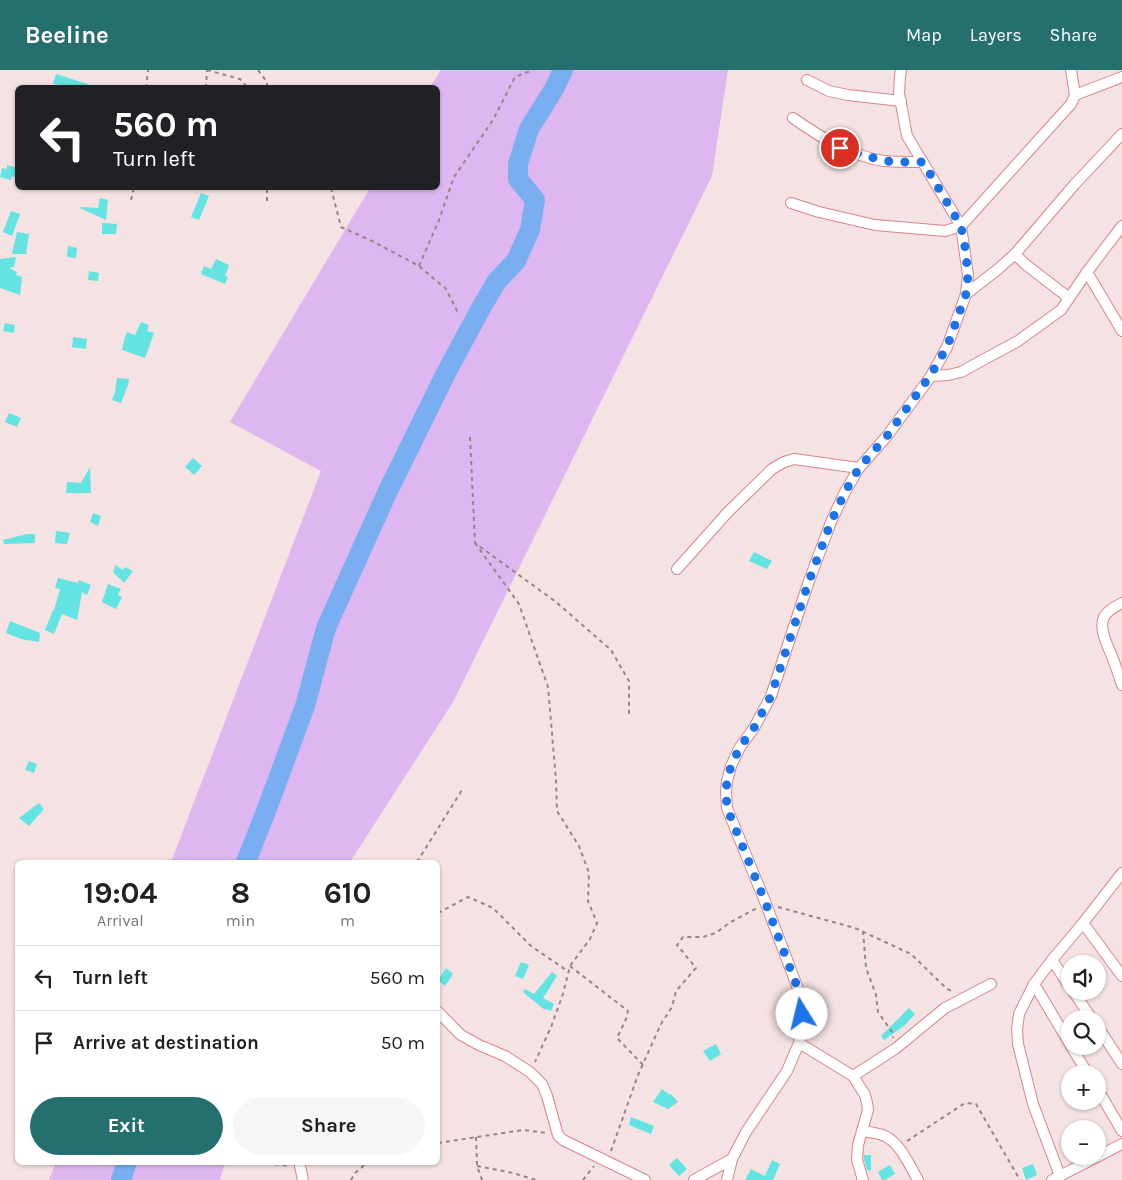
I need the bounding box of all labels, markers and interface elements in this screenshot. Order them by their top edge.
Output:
text: Beeline [25,21,109,49]
text: Map [906,24,942,46]
text: Layers [970,24,1022,46]
text: Share [1050,24,1097,46]
text: 560 m [113,104,219,145]
icon: left [30,105,95,170]
pin [819,127,861,169]
icon: arrive [826,134,854,162]
text: Turn left [113,146,196,172]
text: 19:04 [83,875,157,911]
text: 8 [231,875,250,911]
text: 610 [324,875,372,911]
text: Arrival [97,911,144,930]
text: min [226,911,255,930]
text: m [340,911,355,930]
map controls [1061,955,1106,1165]
button: sound [1061,955,1106,1000]
icon: left [30,964,58,992]
text: Turn left [73,967,148,989]
text: 560 m [370,967,425,989]
position arrow [775,987,827,1039]
button: search [1061,1010,1106,1055]
icon: arrive [30,1029,58,1057]
text: Arrive at destination [73,1032,259,1054]
text: 50 m [381,1032,425,1054]
button: + [1061,1065,1106,1110]
button: Exit [30,1097,223,1155]
button: Share [233,1097,425,1155]
button: − [1061,1120,1106,1165]

